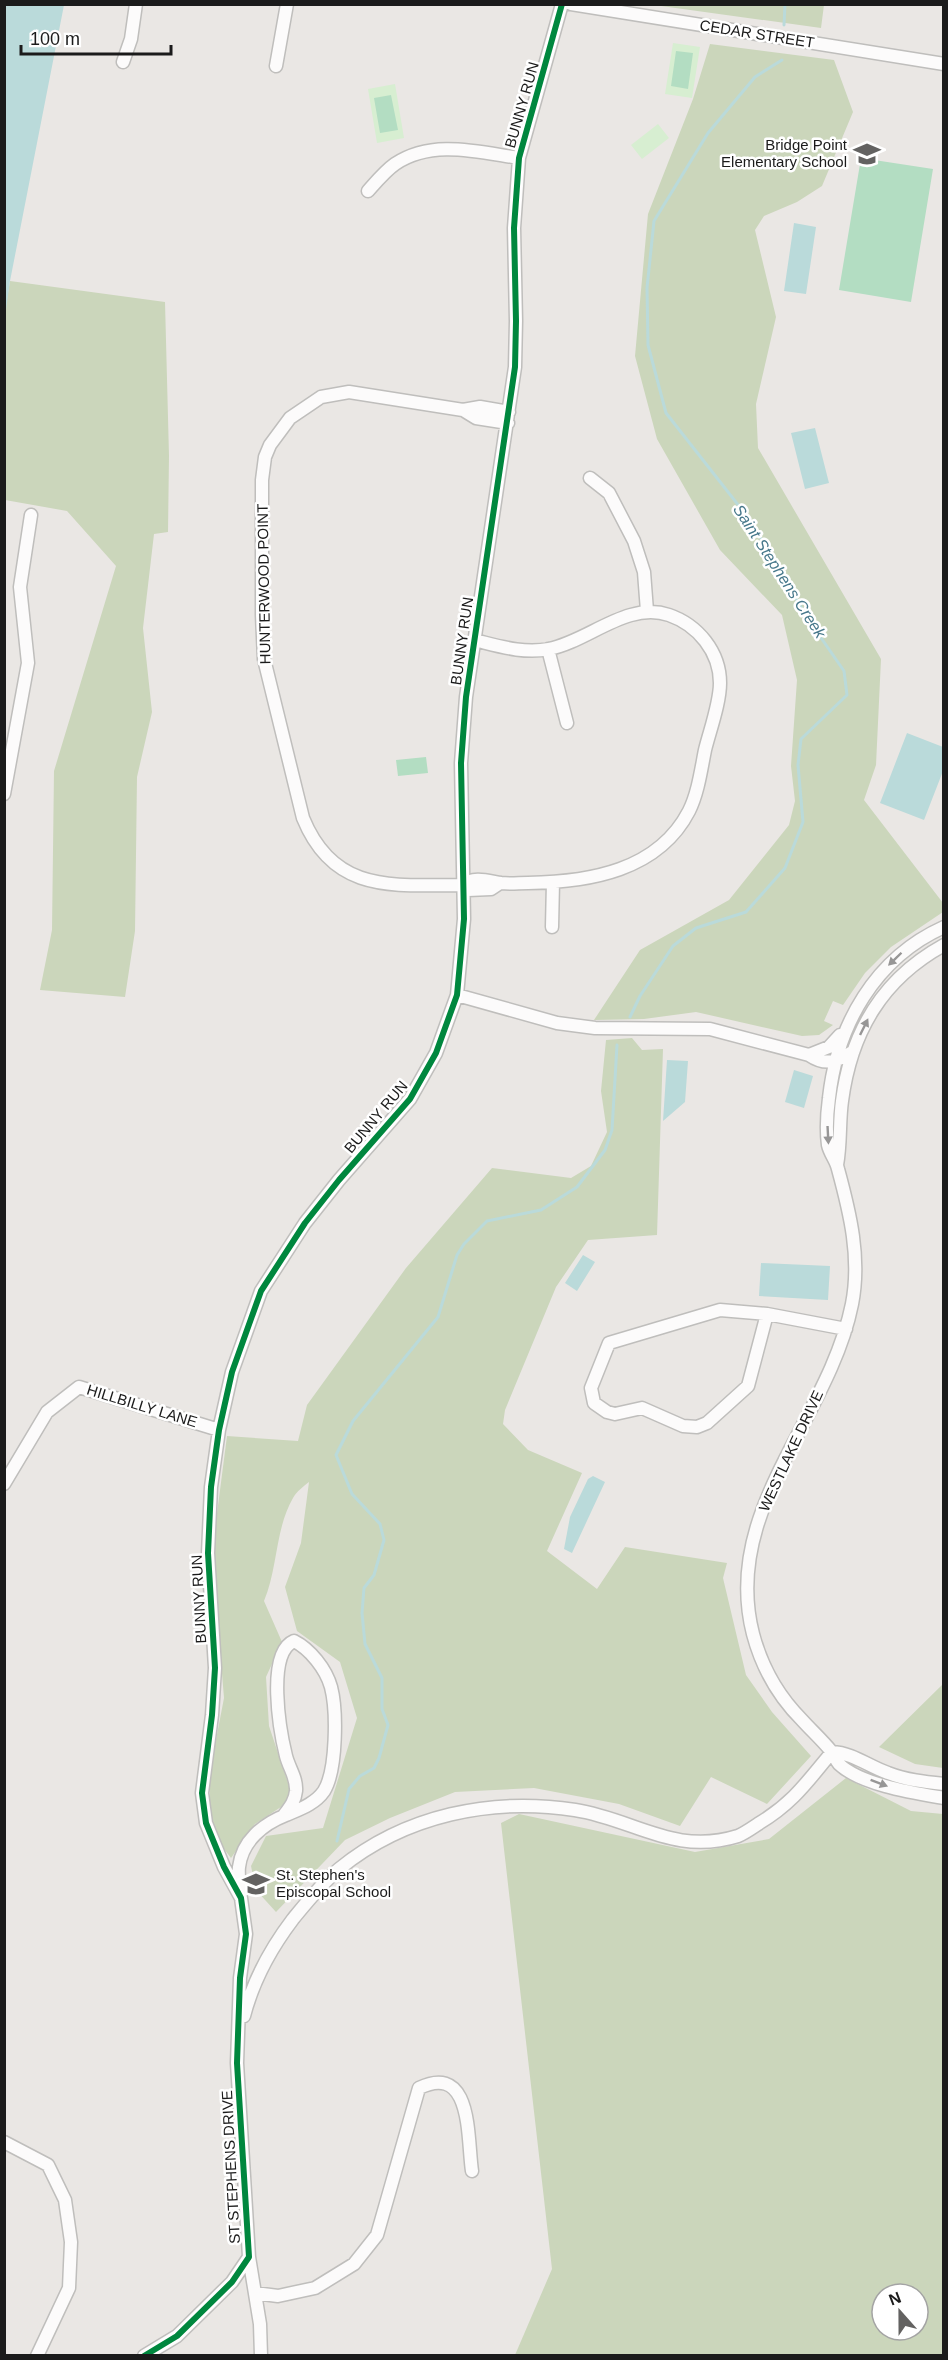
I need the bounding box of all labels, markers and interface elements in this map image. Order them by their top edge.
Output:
street label: CEDAR STREET [699,16,816,51]
scale bar [21,18,171,56]
text: 100 m [30,29,80,49]
street label: BUNNY RUN [501,60,542,150]
place label: Bridge Point Elementary School [721,136,848,170]
school or university icon: Bridge Point Elementary School [852,139,882,169]
water label: Saint Stephens Creek [730,501,830,642]
street label: HUNTERWOOD POINT [254,504,273,664]
street label: BUNNY RUN [447,596,476,686]
one-way arrow [888,952,903,965]
one-way arrow [859,1018,869,1035]
street label: BUNNY RUN [341,1077,411,1156]
one-way arrow [823,1126,832,1145]
street label: HILLBILLY LANE [85,1381,199,1430]
street label: WESTLAKE DRIVE [755,1388,826,1514]
street label: BUNNY RUN [188,1554,209,1644]
one-way arrow [870,1779,888,1789]
place label: St. Stephen's Episcopal School [276,1866,391,1900]
school or university icon: St. Stephen's Episcopal School [241,1869,271,1899]
street label: ST STEPHENS DRIVE [218,2090,243,2244]
north arrow [870,2282,930,2342]
text: N [886,2288,903,2308]

